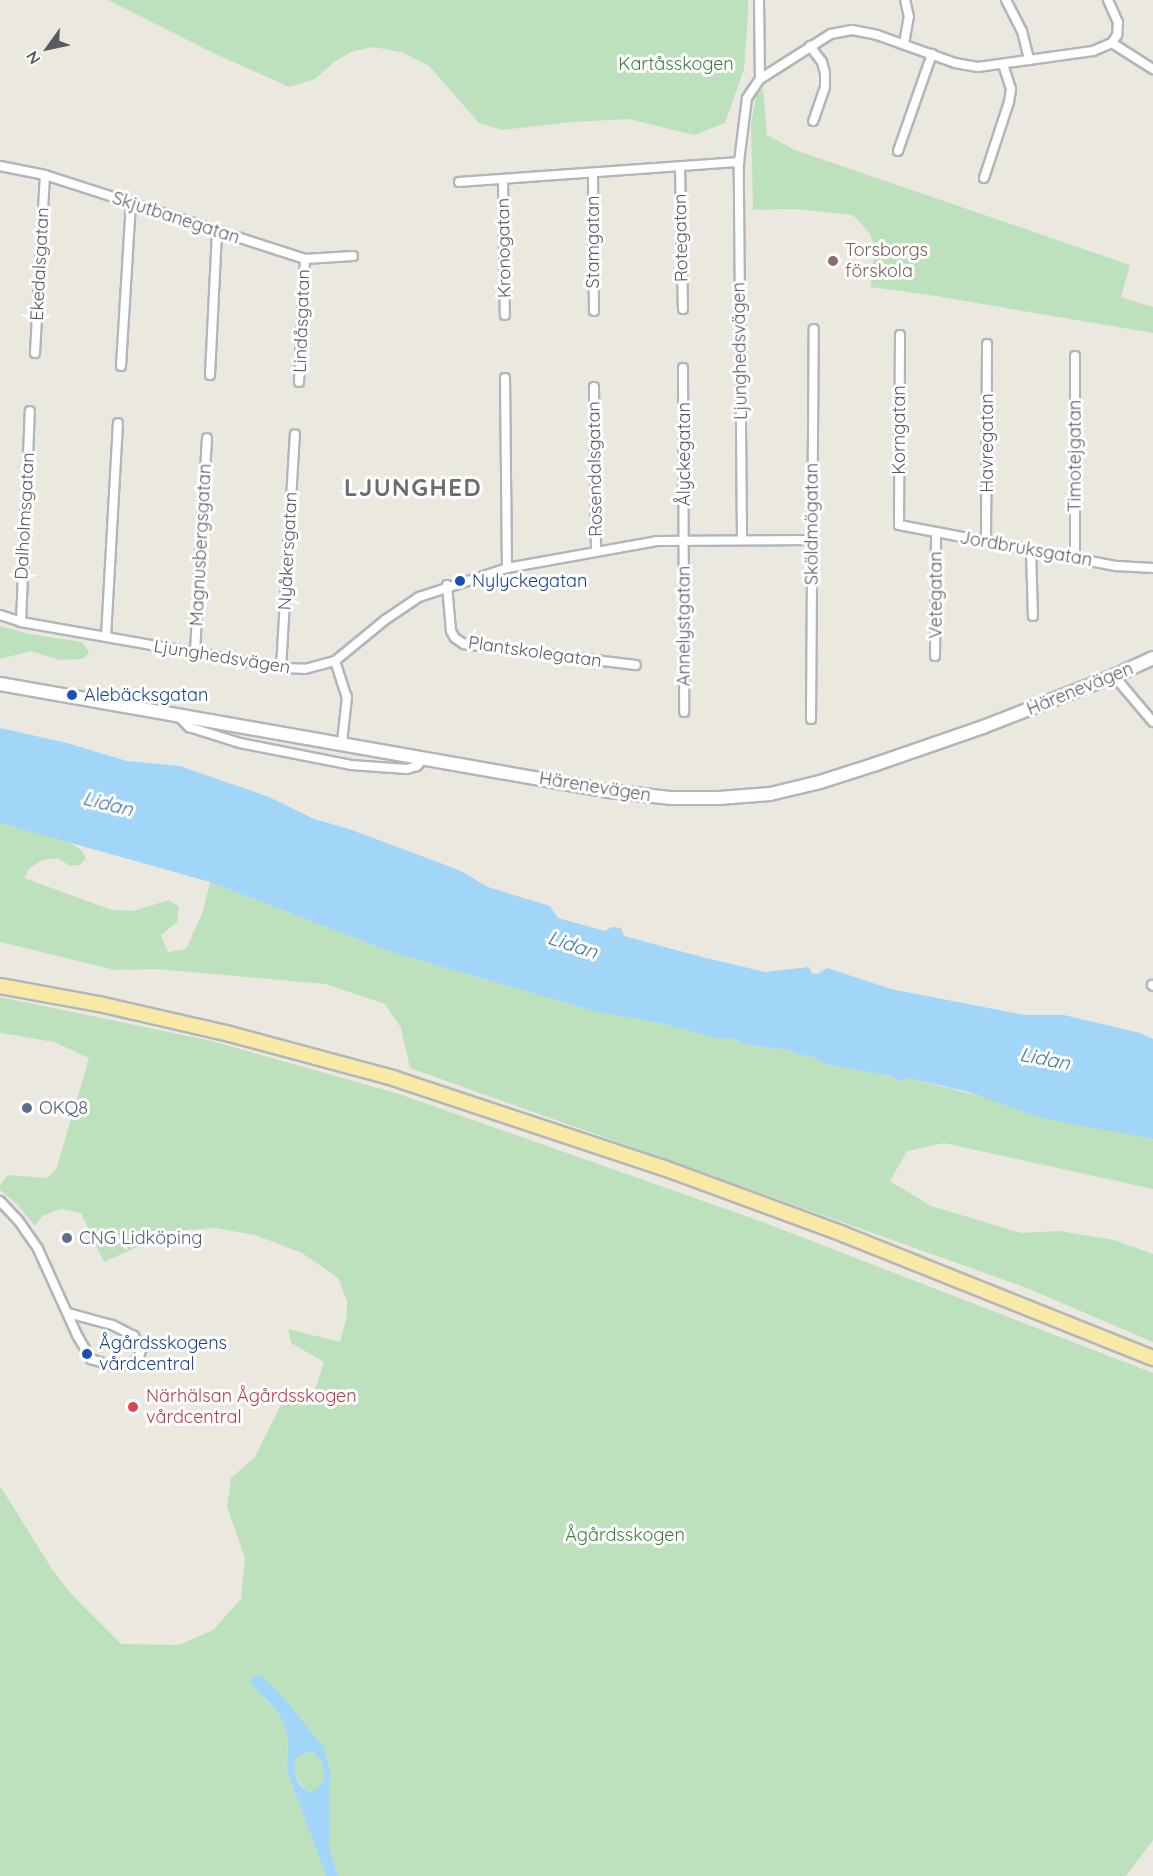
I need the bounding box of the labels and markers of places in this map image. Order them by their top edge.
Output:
place label: Torsborgs förskola [845,240,928,282]
marker: Torsborgs förskola [826,254,840,268]
place label: Nylyckegatan [472,570,587,592]
marker: Nylyckegatan [453,574,467,588]
place label: Alebäcksgatan [84,684,208,706]
marker: Alebäcksgatan [65,688,79,702]
place label: OKQ8 [39,1097,88,1119]
marker: OKQ8 [20,1101,34,1115]
place label: CNG Lidköping [79,1227,203,1249]
marker: CNG Lidköping [60,1231,74,1245]
place label: Ågårdsskogens vårdcentral [99,1333,227,1376]
marker: Ågårdsskogens vårdcentral [80,1347,94,1361]
place label: Närhälsan Ågårdsskogen vårdcentral [146,1386,357,1428]
marker: Närhälsan Ågårdsskogen vårdcentral [124,1398,142,1416]

